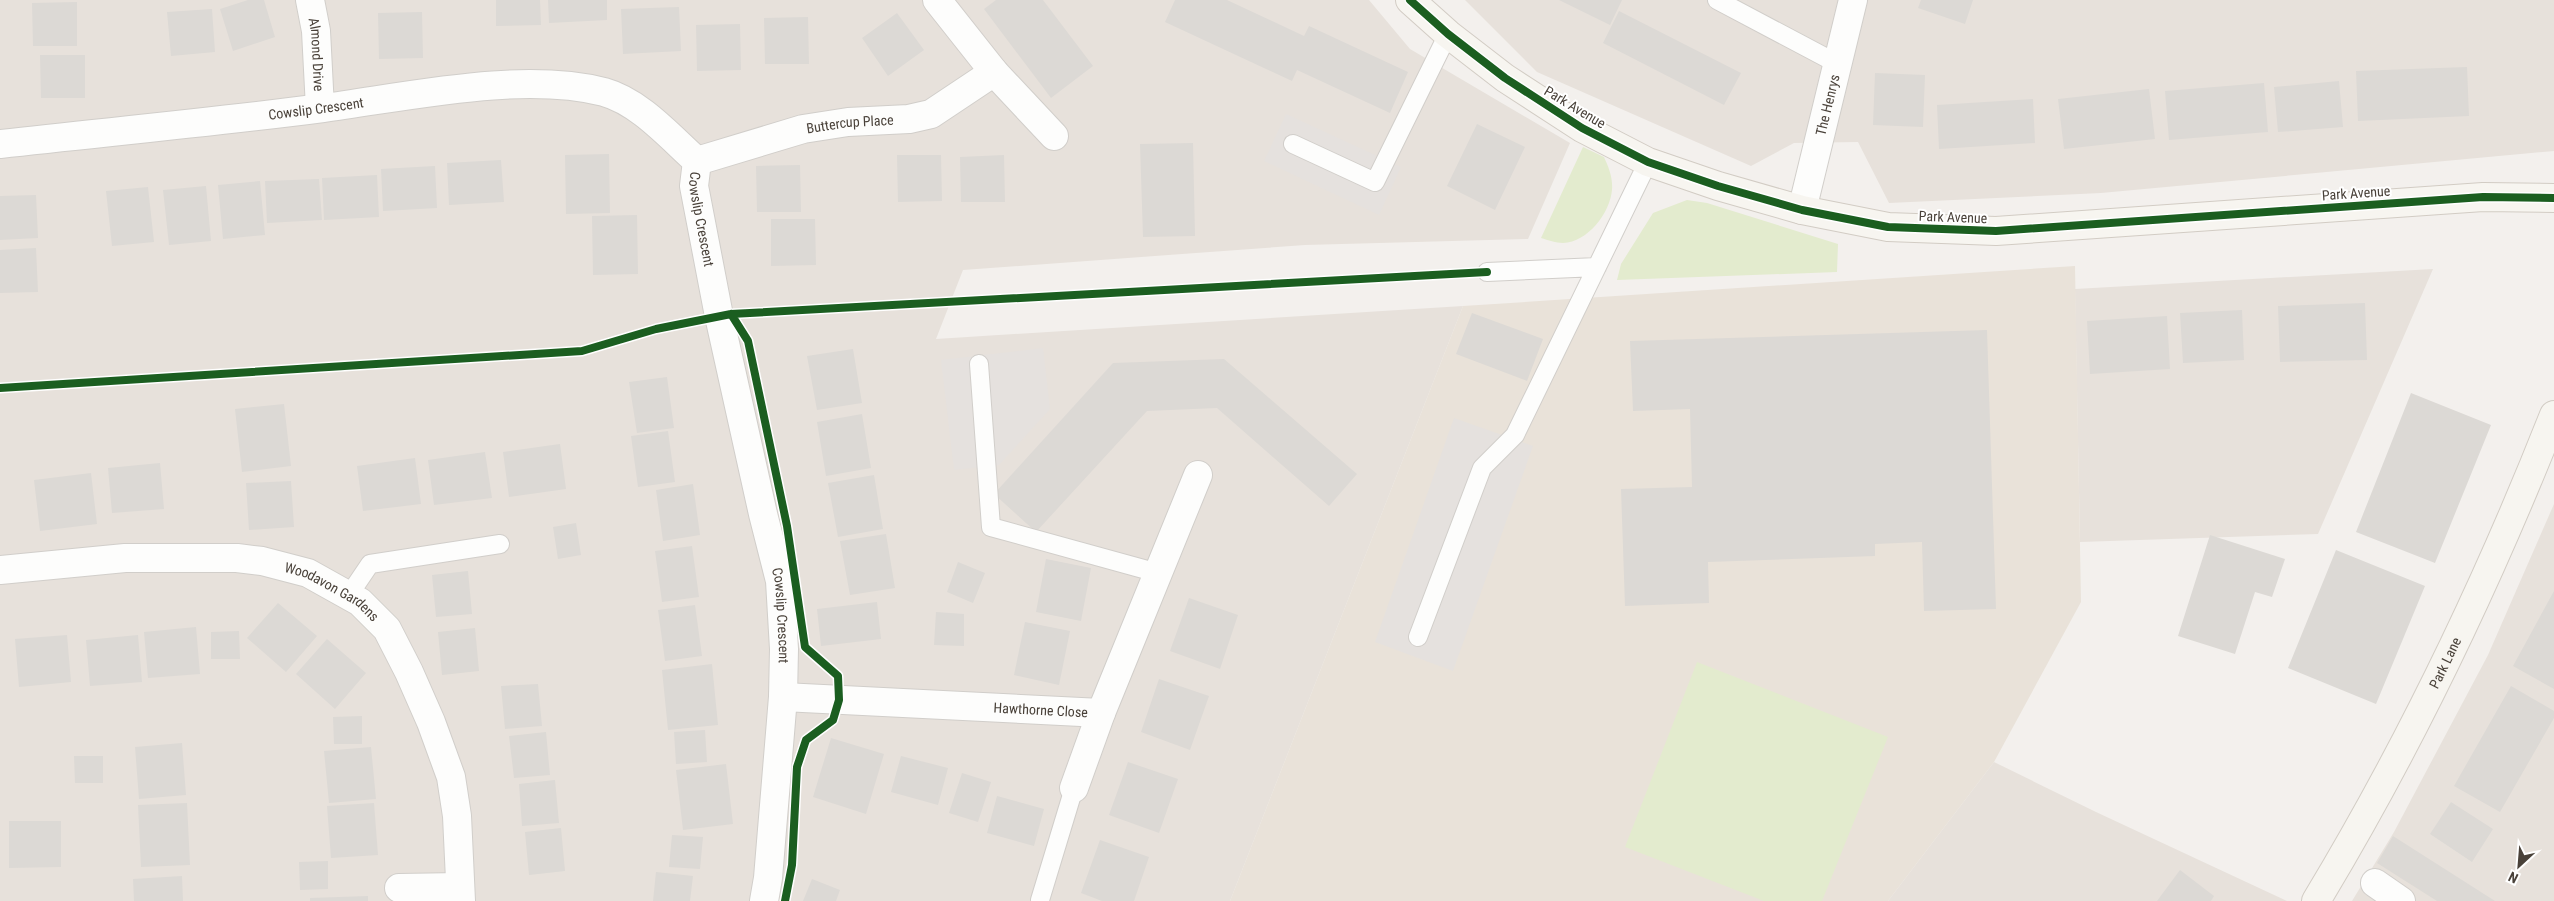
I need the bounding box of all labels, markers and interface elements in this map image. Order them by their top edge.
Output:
street label: Almond Drive [306,16,327,92]
street label: The Henrys [1812,73,1843,137]
street label: Park Avenue [1542,83,1609,132]
street label: Cowslip Crescent [267,94,365,123]
street label: Buttercup Place [805,112,894,136]
street label: Cowslip Crescent [686,171,717,268]
street label: Park Avenue [2321,183,2391,203]
street label: Park Avenue [1918,208,1988,226]
street label: Woodavon Gardens [283,559,382,624]
street label: Cowslip Crescent [769,566,792,664]
street label: Park Lane [2426,634,2464,691]
street label: Hawthorne Close [993,700,1089,720]
north arrow [2494,841,2544,891]
text: N [2506,869,2521,887]

